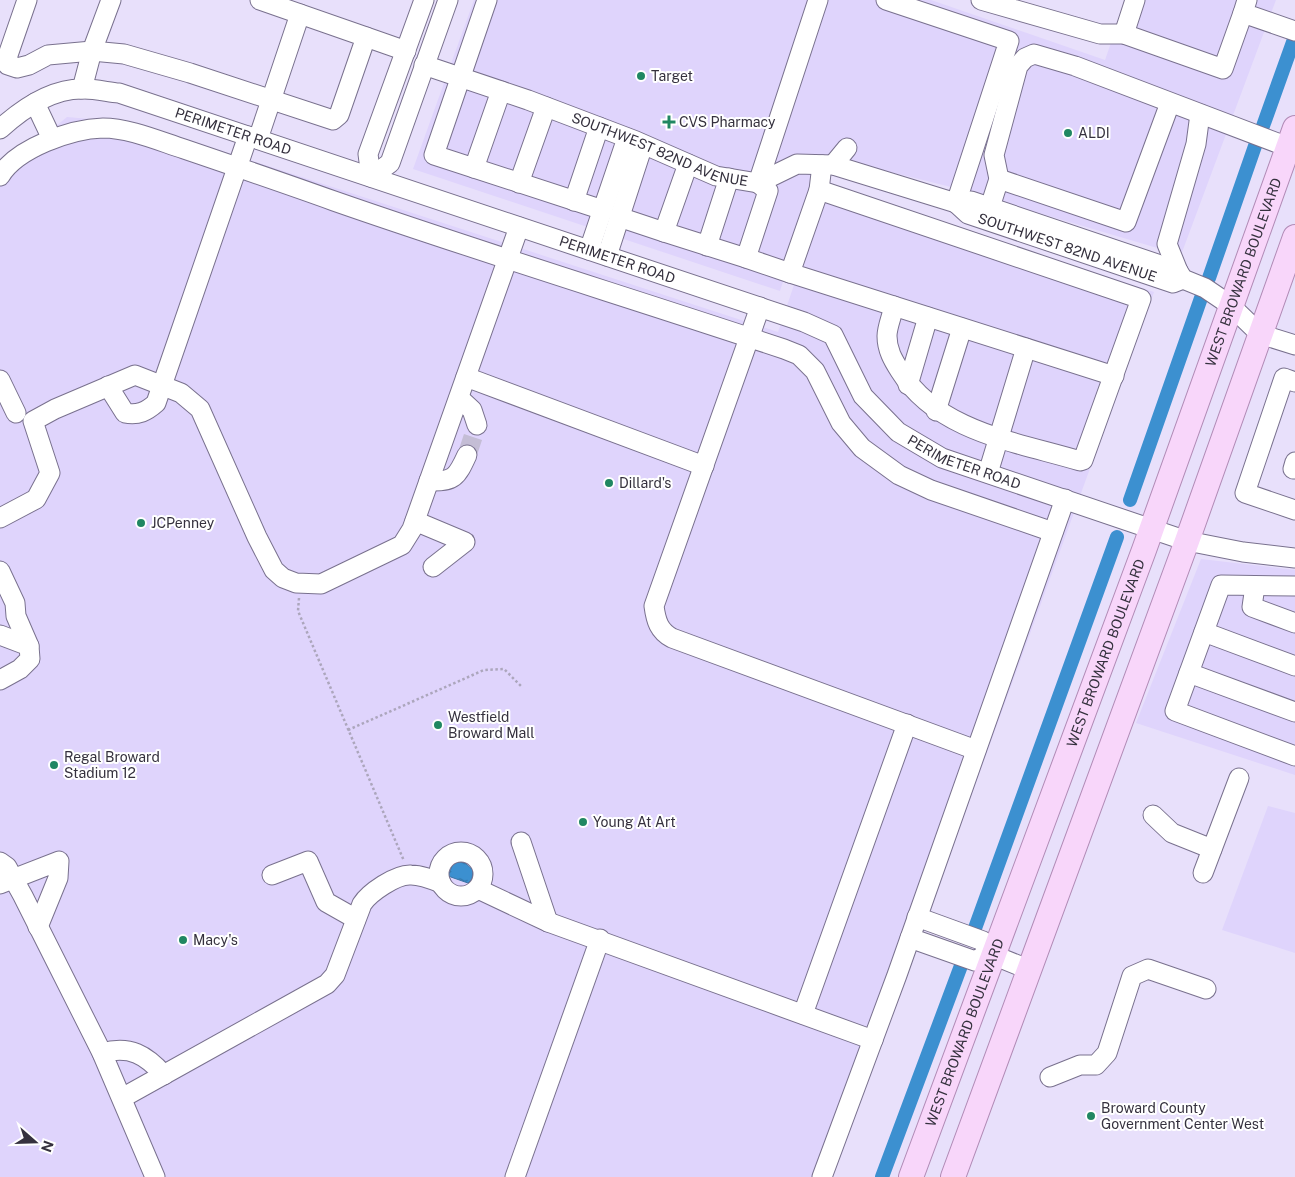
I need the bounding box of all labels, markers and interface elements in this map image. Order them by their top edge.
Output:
place label: Target [651,68,693,84]
marker: Target [635,70,647,82]
street label: PERIMETER ROAD [173,104,293,158]
street label: SOUTHWEST 82ND AVENUE [569,109,749,189]
place label: CVS Pharmacy [679,114,776,130]
marker: CVS Pharmacy [663,116,675,128]
place label: ALDI [1078,125,1110,141]
marker: ALDI [1062,127,1074,139]
street label: WEST BROWARD BOULEVARD [1202,176,1285,369]
street label: SOUTHWEST 82ND AVENUE [976,210,1159,285]
street label: PERIMETER ROAD [557,233,677,286]
street label: PERIMETER ROAD [905,431,1023,492]
place label: Dillard's [619,475,671,491]
marker: Dillard's [603,477,615,489]
place label: JCPenney [151,515,215,531]
marker: JCPenney [135,517,147,529]
street label: WEST BROWARD BOULEVARD [1064,557,1148,749]
place label: Westfield Broward Mall [448,709,535,741]
marker: Westfield Broward Mall [432,719,444,731]
place label: Regal Broward Stadium 12 [64,749,160,781]
marker: Regal Broward Stadium 12 [48,759,60,771]
place label: Young At Art [593,814,676,830]
marker: Young At Art [577,816,589,828]
place label: Macy's [193,932,238,948]
marker: Macy's [177,934,189,946]
street label: WEST BROWARD BOULEVARD [922,936,1007,1129]
place label: Broward County Government Center West [1101,1100,1264,1132]
marker: Broward County Government Center West [1085,1110,1097,1122]
north arrow [10,1117,60,1167]
text: N [38,1139,57,1154]

